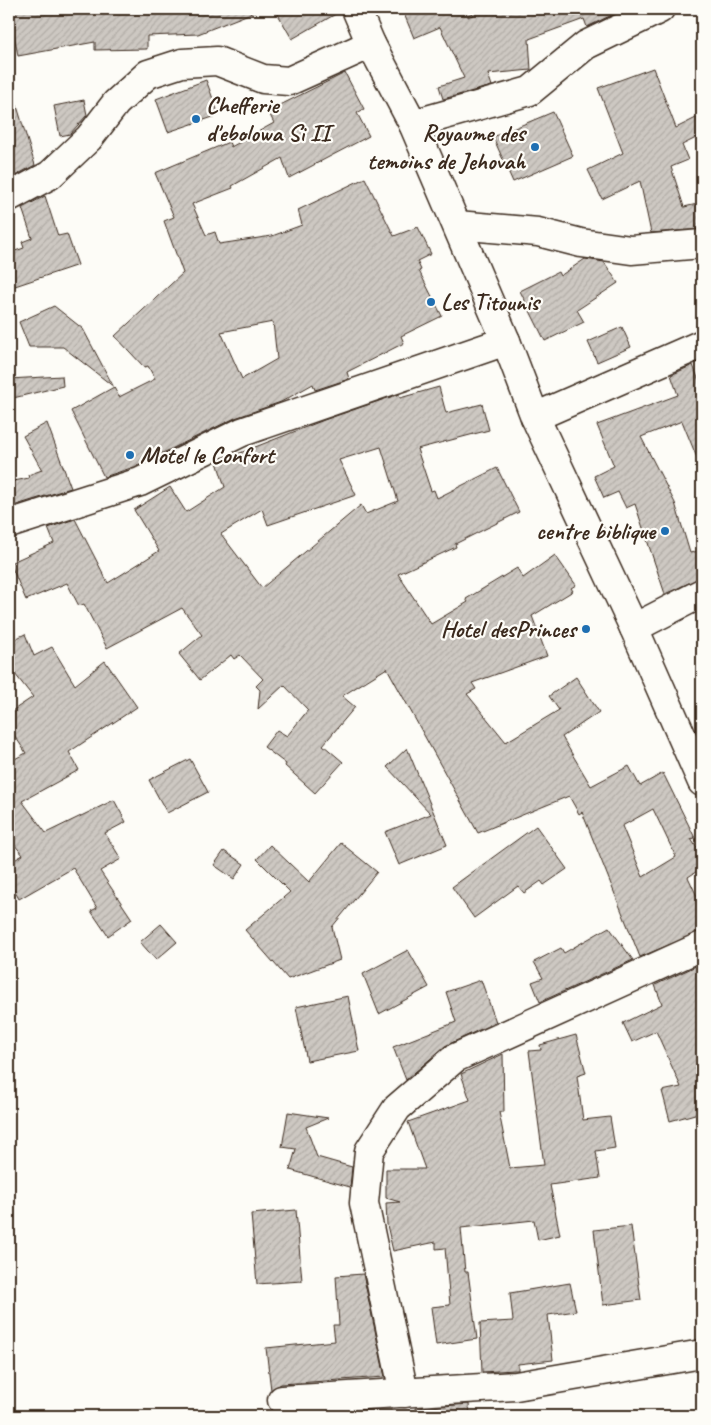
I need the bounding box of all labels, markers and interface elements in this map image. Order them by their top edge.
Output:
place label: Chefferie d'ebolowa Si II [206,90,335,148]
marker: Chefferie d'ebolowa Si II [190,113,202,125]
place label: Royaume des temoins de Jehovah [367,118,528,176]
marker: Royaume des temoins de Jehovah [529,141,541,153]
place label: Les Titounis [441,287,541,317]
marker: Les Titounis [425,296,437,308]
place label: Motel le Confort [140,440,277,470]
marker: Motel le Confort [124,449,136,461]
place label: centre biblique [536,516,657,546]
marker: centre biblique [659,525,671,537]
place label: Hotel desPrinces [441,614,579,644]
marker: Hotel desPrinces [580,623,592,635]

